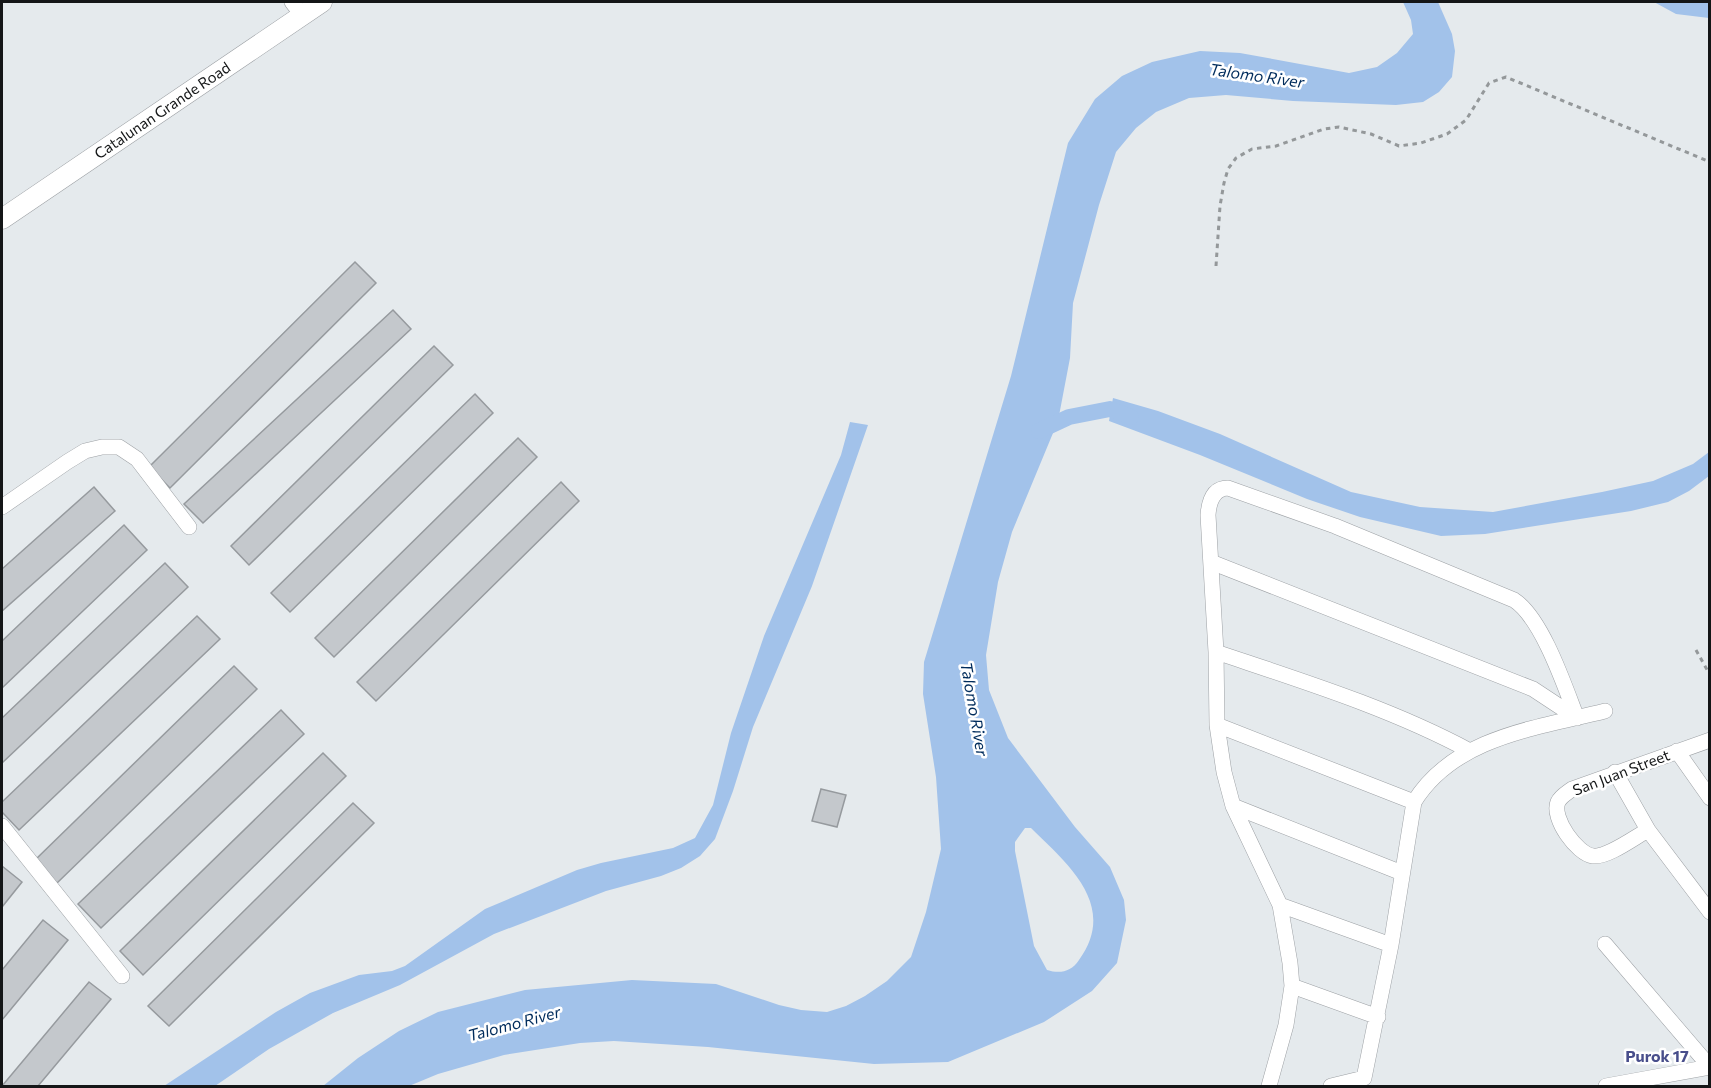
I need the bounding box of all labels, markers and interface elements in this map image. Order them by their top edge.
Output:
street label: Catalunan Grande Road [91,58,233,162]
water label: Talomo River [1209,59,1306,91]
water label: Talomo River [957,660,993,758]
street label: San Juan Street [1570,745,1672,799]
water label: Talomo River [466,1001,563,1044]
district label: Purok 17 [1625,1046,1689,1065]

